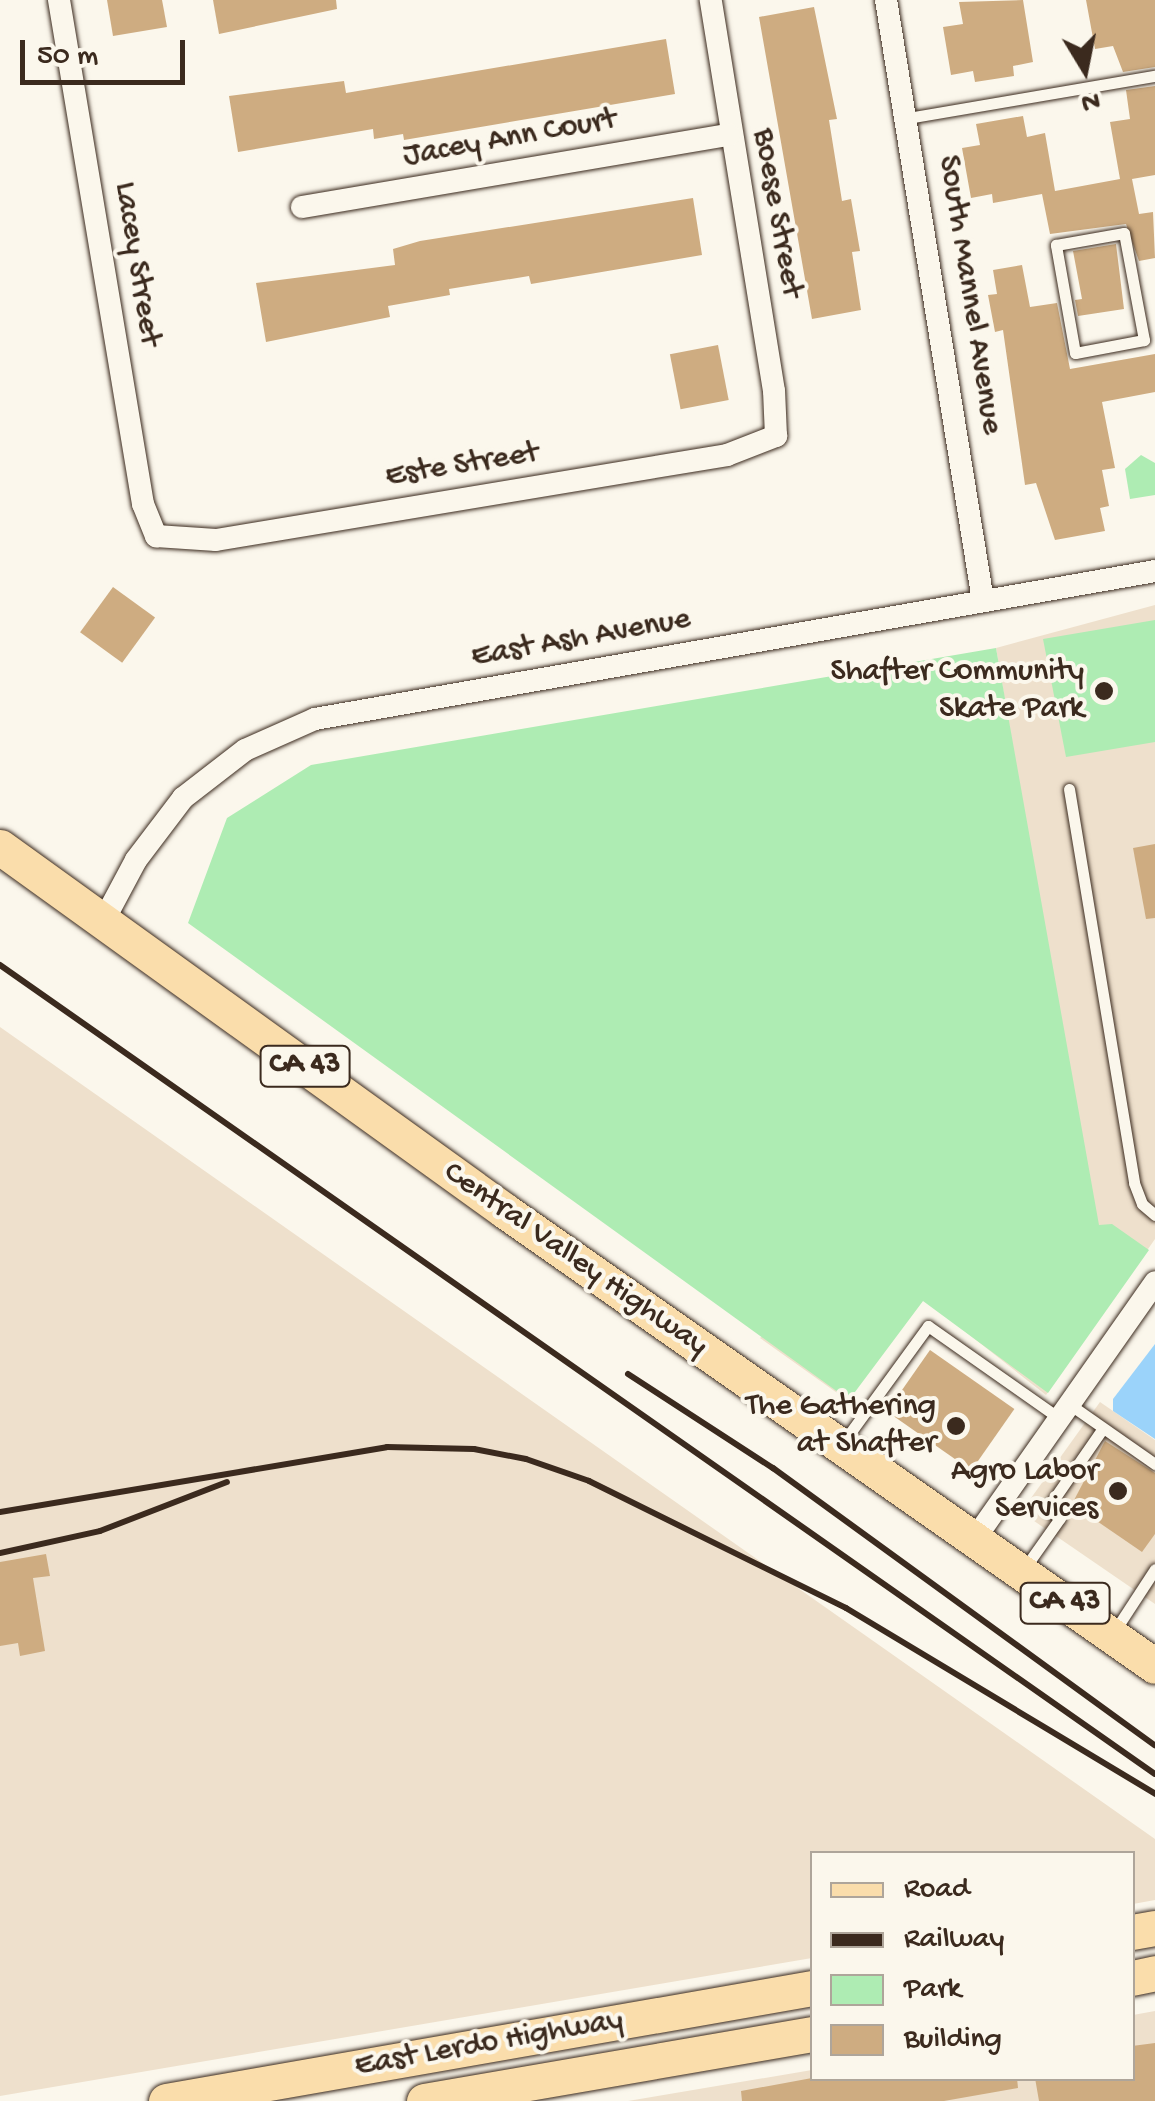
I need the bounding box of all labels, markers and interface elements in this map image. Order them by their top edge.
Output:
scale bar [25,20,190,82]
north arrow [1035,20,1135,120]
text: 50 m [37,40,98,75]
text: N [1078,82,1102,118]
street label: Jacey Ann Court [400,101,620,177]
street label: Boese Street [742,126,810,300]
street label: South Mannel Avenue [928,153,1010,437]
street label: Lacey Street [104,179,168,349]
street label: Este Street [383,435,541,497]
street label: East Ash Avenue [468,601,694,677]
place label: Shafter Community Skate Park [831,654,1084,729]
marker: Shafter Community Skate Park [1093,680,1115,702]
road number: CA 43 [258,1041,352,1091]
street label: Central Valley Highway [435,1154,715,1366]
place label: The Gathering at Shafter [746,1389,936,1464]
marker: The Gathering at Shafter [945,1415,967,1437]
place label: Agro Labor Services [951,1454,1098,1529]
marker: Agro Labor Services [1107,1480,1129,1502]
road number: CA 43 [1018,1578,1112,1628]
legend [810,1851,1135,2081]
text: Road [904,1873,970,1908]
text: Railway [904,1923,1004,1958]
text: Park [904,1973,961,2008]
street label: East Lerdo Highway [352,2002,626,2086]
text: Building [904,2023,1002,2058]

